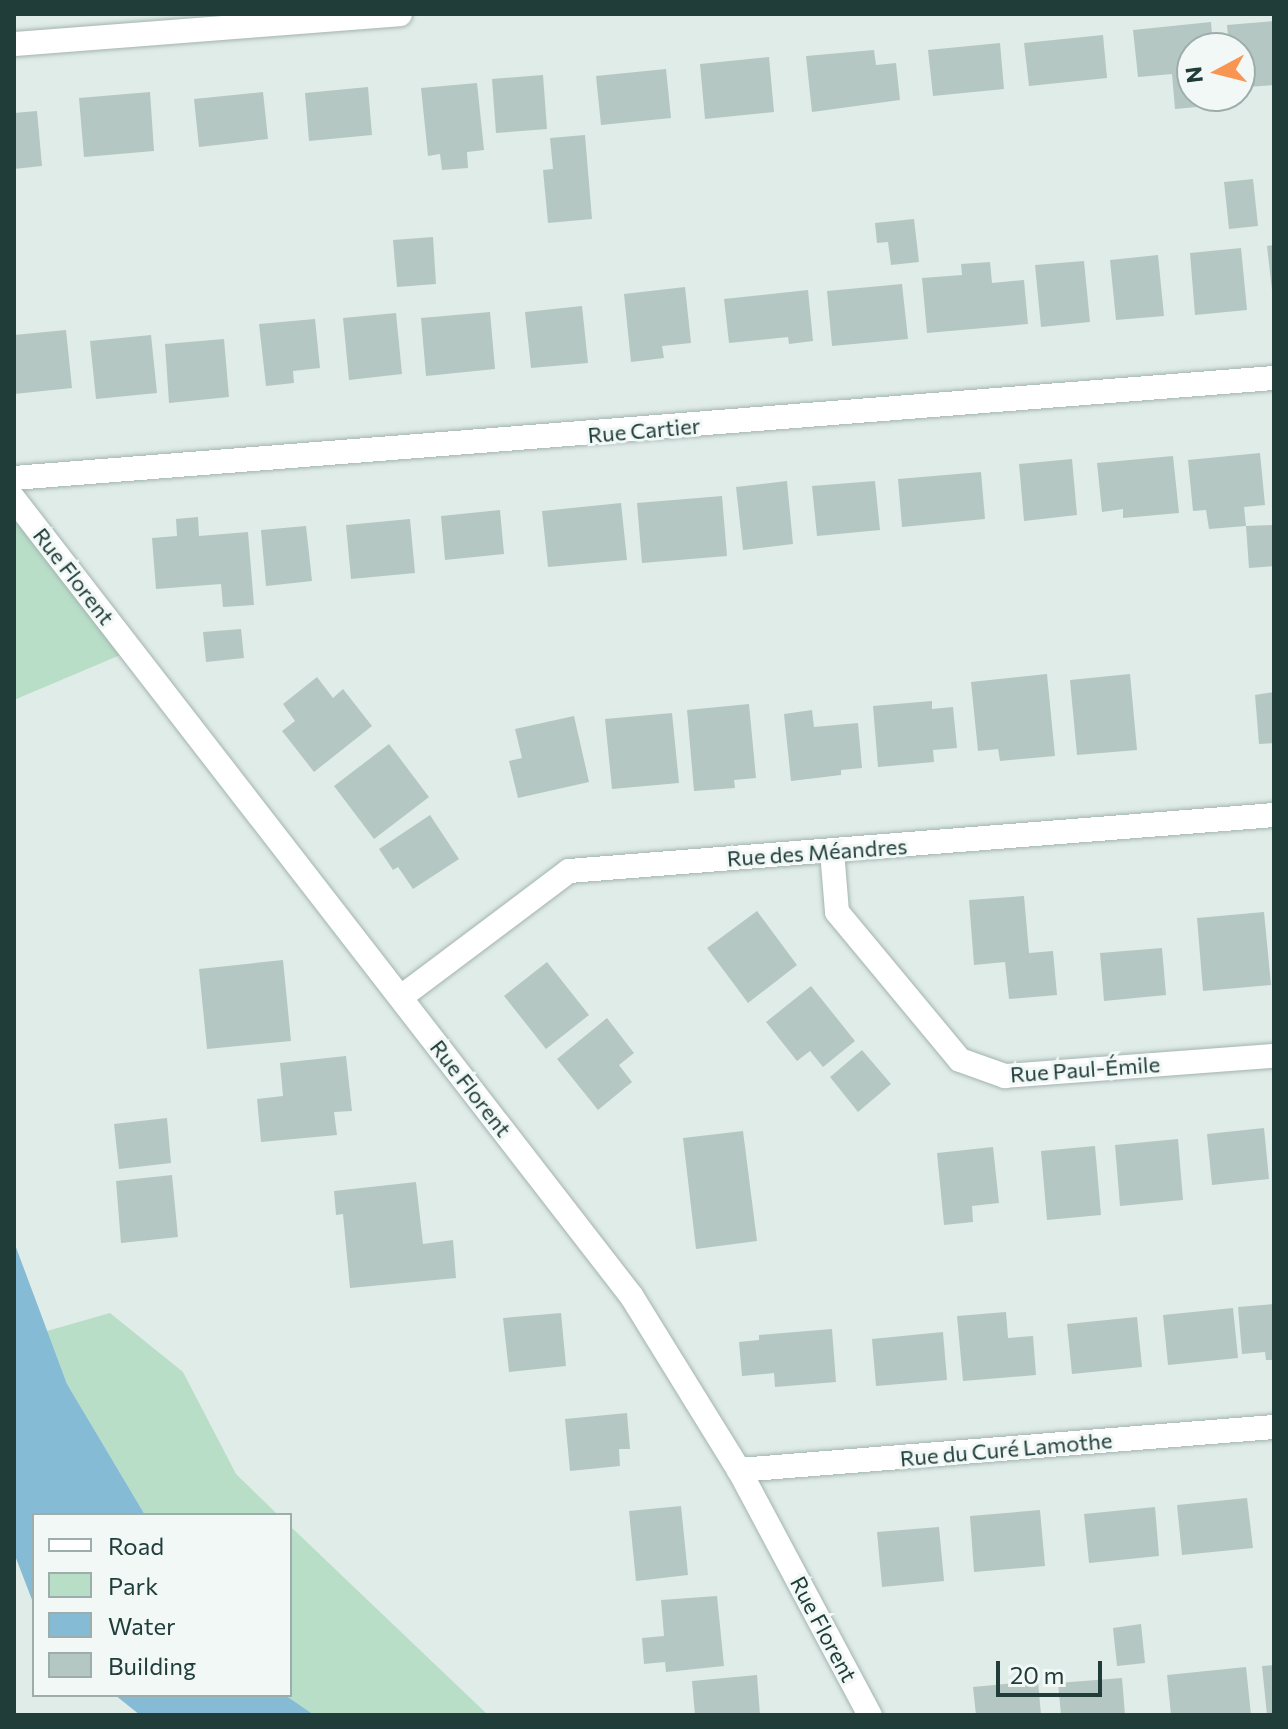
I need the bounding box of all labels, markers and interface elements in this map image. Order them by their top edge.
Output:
north arrow [1176,32,1256,112]
text: N [1179,65,1208,85]
street label: Rue Cartier [586,412,702,448]
street label: Rue Florent [28,522,120,630]
street label: Rue des Méandres [726,833,908,871]
street label: Rue Florent [425,1034,517,1142]
street label: Rue Paul-Émile [1009,1051,1161,1087]
street label: Rue du Curé Lamothe [899,1427,1113,1471]
legend [32,1513,292,1697]
text: Road [108,1531,164,1560]
text: Park [108,1571,158,1600]
street label: Rue Florent [785,1572,863,1686]
text: Water [108,1611,176,1640]
scale bar [1000,1645,1106,1695]
text: Building [108,1651,196,1680]
text: 20 m [1010,1660,1064,1689]

